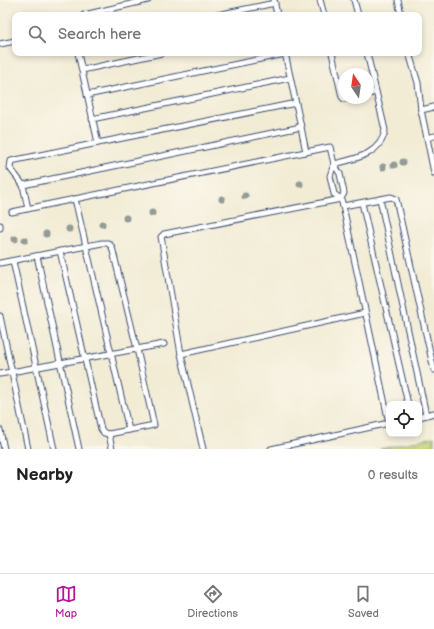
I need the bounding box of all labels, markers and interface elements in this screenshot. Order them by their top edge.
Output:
search box [12,12,422,56]
icon: search [26,23,48,45]
text: Search here [58,25,141,44]
north arrow [338,68,374,104]
map controls [386,401,422,437]
button: locate [386,401,422,437]
text: Nearby [16,465,73,485]
text: 0 results [368,467,418,483]
tab: Map [55,583,77,620]
tab: Directions [187,583,238,620]
tab: Saved [348,583,379,620]

